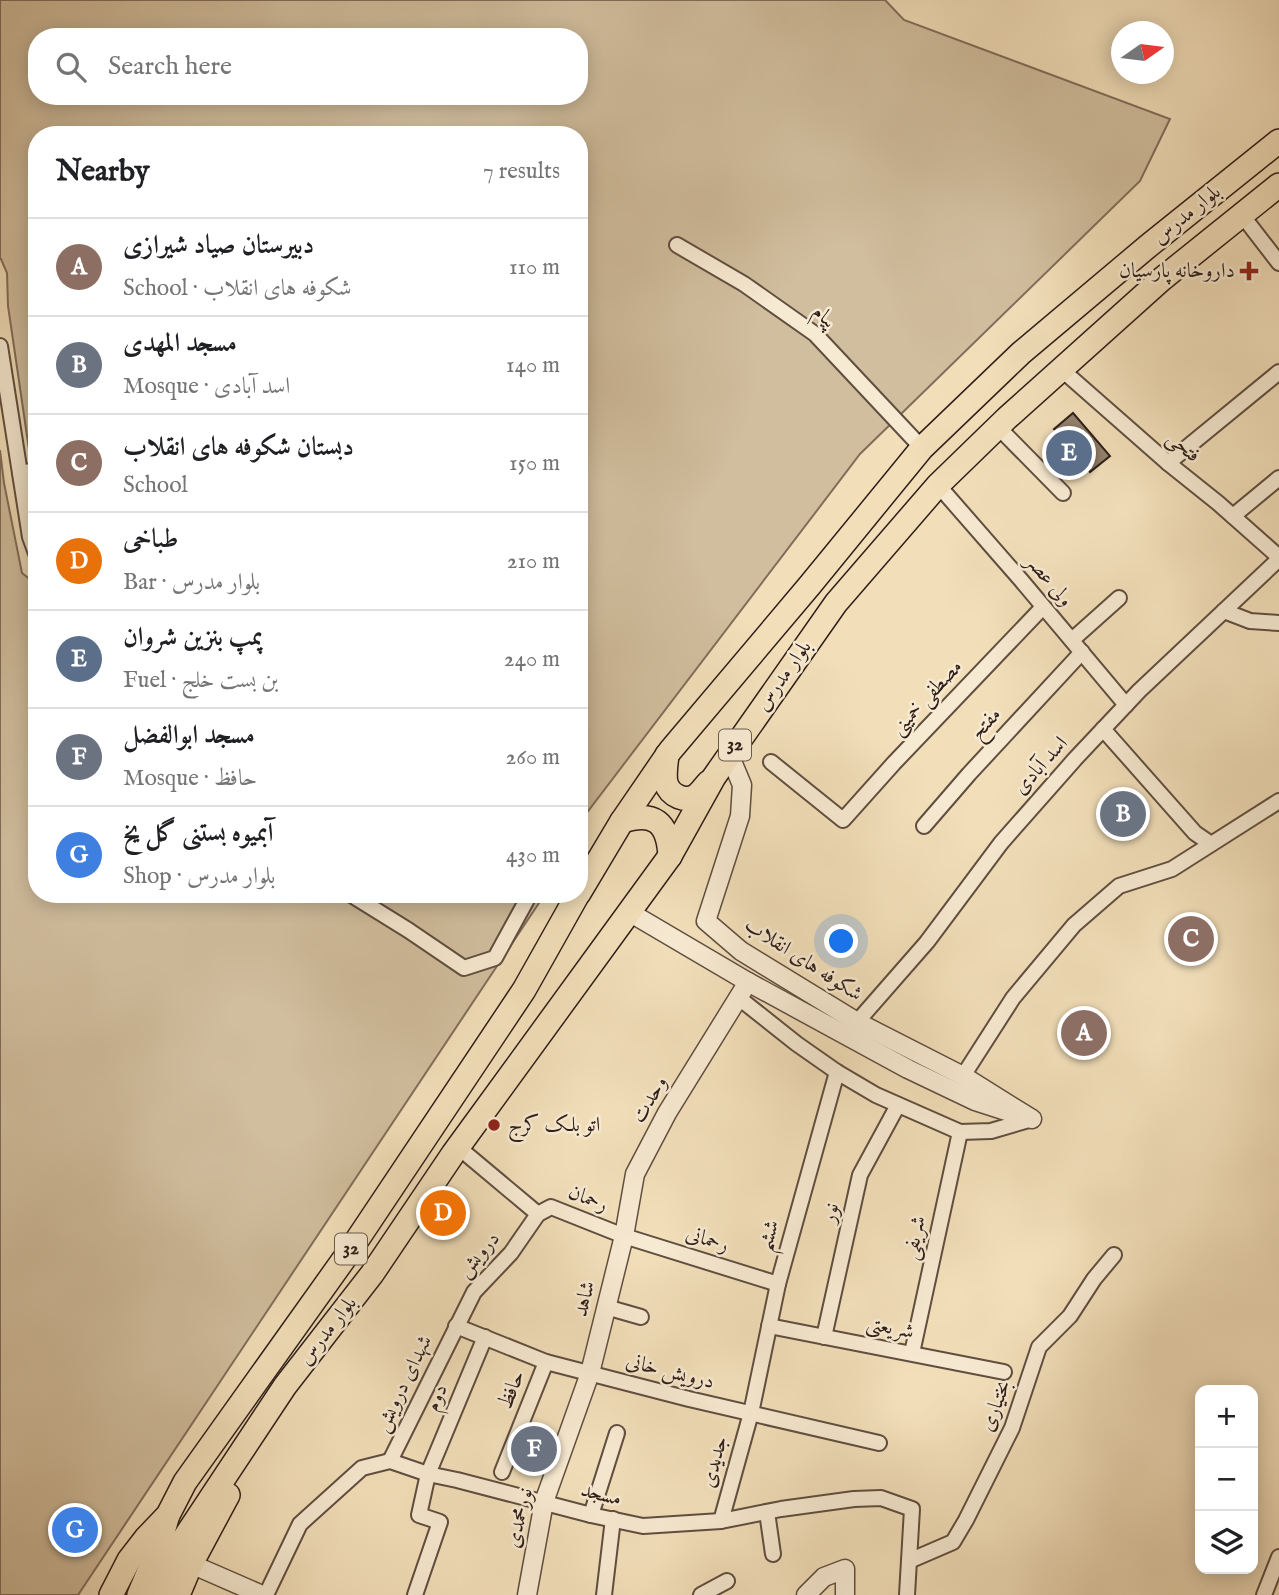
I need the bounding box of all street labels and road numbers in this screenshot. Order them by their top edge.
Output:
street label: بلوار مدرس [1147,179,1227,251]
street label: پیام [804,299,842,337]
street label: فتحی [1160,425,1206,469]
street label: ولی عصر [1018,548,1079,613]
street label: بلوار مدرس [750,635,818,717]
street label: مصطفی خمینی [885,654,969,742]
street label: مفتح [964,702,1011,749]
road number: 32 [719,730,751,760]
street label: اسد آبادی [1007,730,1074,801]
street label: شکوفه های انقلاب [739,912,867,1008]
street label: وحدت [626,1071,674,1129]
street label: رحمان [564,1179,612,1219]
street label: نور [815,1201,846,1227]
street label: شریفی [897,1214,933,1262]
street label: ششم [752,1217,792,1257]
street label: رحمانی [682,1221,732,1259]
street label: درویش [452,1226,506,1284]
road number: 32 [335,1233,367,1264]
street label: شاهد [568,1278,602,1320]
street label: بلوار مدرس [292,1291,364,1371]
street label: شریعتی [864,1310,916,1346]
street label: شهدای درویش [369,1331,439,1437]
street label: درویش خانی [623,1348,717,1396]
street label: حافظ [492,1367,532,1413]
street label: بختیاری [974,1376,1018,1436]
street label: دوم [419,1380,457,1417]
street label: جدیدی [695,1433,735,1491]
street label: مسجد [578,1477,624,1513]
street label: نورمحمدی [500,1485,540,1551]

